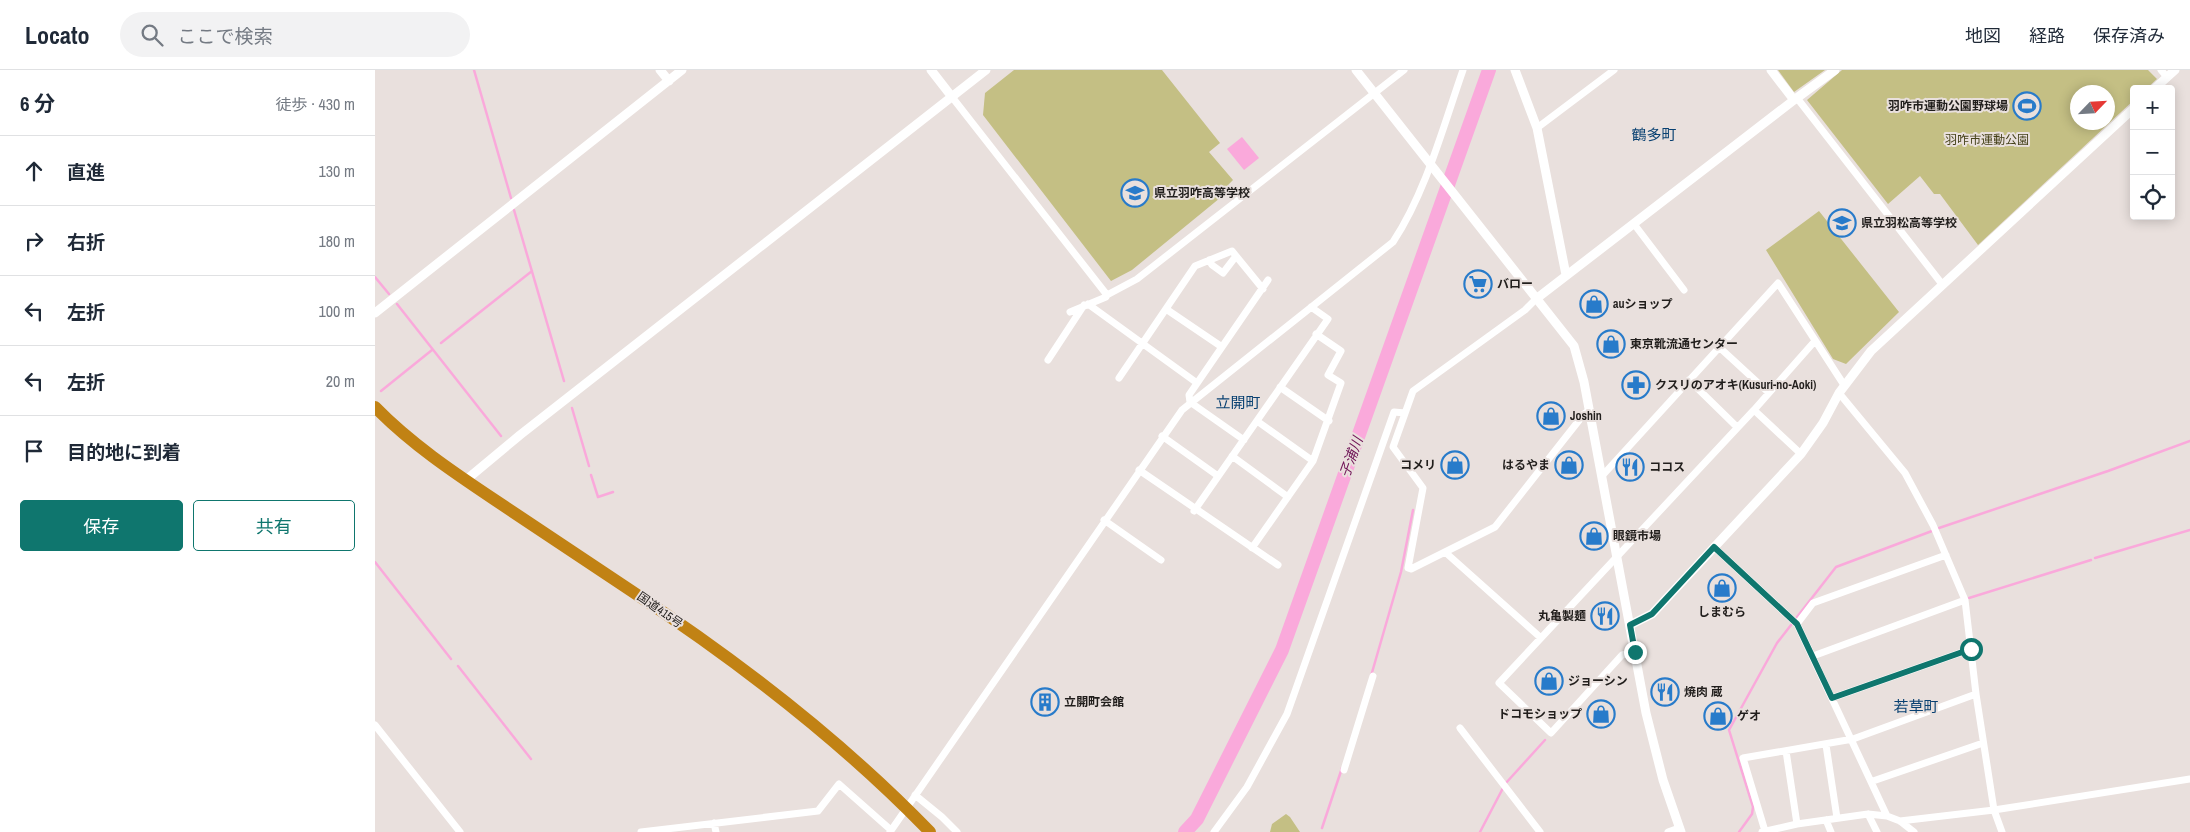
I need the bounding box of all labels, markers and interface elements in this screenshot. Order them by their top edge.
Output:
search box [120,12,470,57]
text: Locato [25,19,90,51]
icon: search [138,21,166,49]
text: ここで検索 [178,23,273,49]
text: 地図 [1965,23,2001,48]
text: 経路 [2029,23,2065,48]
text: 保存済み [2093,23,2165,48]
north arrow [2070,85,2115,130]
map controls [2130,85,2175,220]
button: + [2130,85,2175,130]
text: 6 分 [20,89,55,118]
sports icon: 羽咋市運動公園野球場 [2012,91,2042,121]
text: 徒歩 · 430 m [276,93,355,115]
place label: 羽咋市運動公園野球場 [1888,98,2008,114]
district label: 鶴多町 [1631,124,1677,145]
button: − [2130,130,2175,175]
park label: 羽咋市運動公園 [1945,132,2029,148]
icon: ahead [20,157,48,185]
text: 直進 [67,159,105,185]
text: 130 m [319,160,355,182]
button: locate [2130,175,2175,220]
school or university icon: 県立羽咋高等学校 [1120,178,1150,208]
place label: 県立羽咋高等学校 [1154,185,1250,201]
school or university icon: 県立羽松高等学校 [1827,208,1857,238]
place label: 県立羽松高等学校 [1861,215,1957,231]
icon: right [20,227,48,255]
text: 右折 [67,229,105,255]
text: 180 m [319,230,355,252]
supermarket icon: バロー [1463,269,1493,299]
place label: バロー [1497,276,1533,292]
shop icon: auショップ [1579,289,1609,319]
place label: auショップ [1613,296,1673,312]
icon: left [20,297,48,325]
text: 左折 [67,299,105,325]
text: 100 m [319,300,355,322]
shop icon: 東京靴流通センター [1596,329,1626,359]
place label: 東京靴流通センター [1630,336,1738,352]
icon: left [20,367,48,395]
text: 左折 [67,369,105,395]
text: 20 m [326,370,355,392]
pharmacy icon: クスリのアオキ(Kusuri-no-Aoki) [1621,370,1651,400]
place label: クスリのアオキ(Kusuri-no-Aoki) [1655,377,1816,393]
district label: 立開町 [1215,392,1261,413]
shop icon: Joshin [1536,401,1566,431]
place label: Joshin [1570,408,1602,424]
water label: 子浦川 [1335,432,1367,480]
icon: arrive [20,437,48,465]
text: 目的地に到着 [67,439,181,465]
shop icon: コメリ [1440,450,1470,480]
shop icon: はるやま [1554,450,1584,480]
restaurant icon: ココス [1615,452,1645,482]
place label: コメリ [1400,457,1436,473]
place label: はるやま [1502,457,1550,473]
place label: ココス [1649,459,1685,475]
button: 保存 [20,500,183,551]
button: 共有 [193,500,355,551]
shop icon: 眼鏡市場 [1579,521,1609,551]
place label: 眼鏡市場 [1613,528,1661,544]
shop icon: しまむら [1707,573,1737,603]
street label: 国道415号 [634,588,686,632]
restaurant icon: 丸亀製麺 [1590,601,1620,631]
place label: しまむら [1698,604,1746,620]
place label: 丸亀製麺 [1538,608,1586,624]
route start [1960,638,1983,661]
route end [1624,641,1647,664]
shop icon: ジョーシン [1534,666,1564,696]
place label: ジョーシン [1568,673,1628,689]
restaurant icon: 焼肉 蔵 [1650,677,1680,707]
place label: 焼肉 蔵 [1684,684,1723,700]
building icon: 立開町会館 [1030,687,1060,717]
place label: 立開町会館 [1064,694,1124,710]
district label: 若草町 [1893,696,1939,717]
shop icon: ドコモショップ [1586,699,1616,729]
shop icon: ゲオ [1703,701,1733,731]
place label: ドコモショップ [1498,706,1582,722]
place label: ゲオ [1737,708,1761,724]

